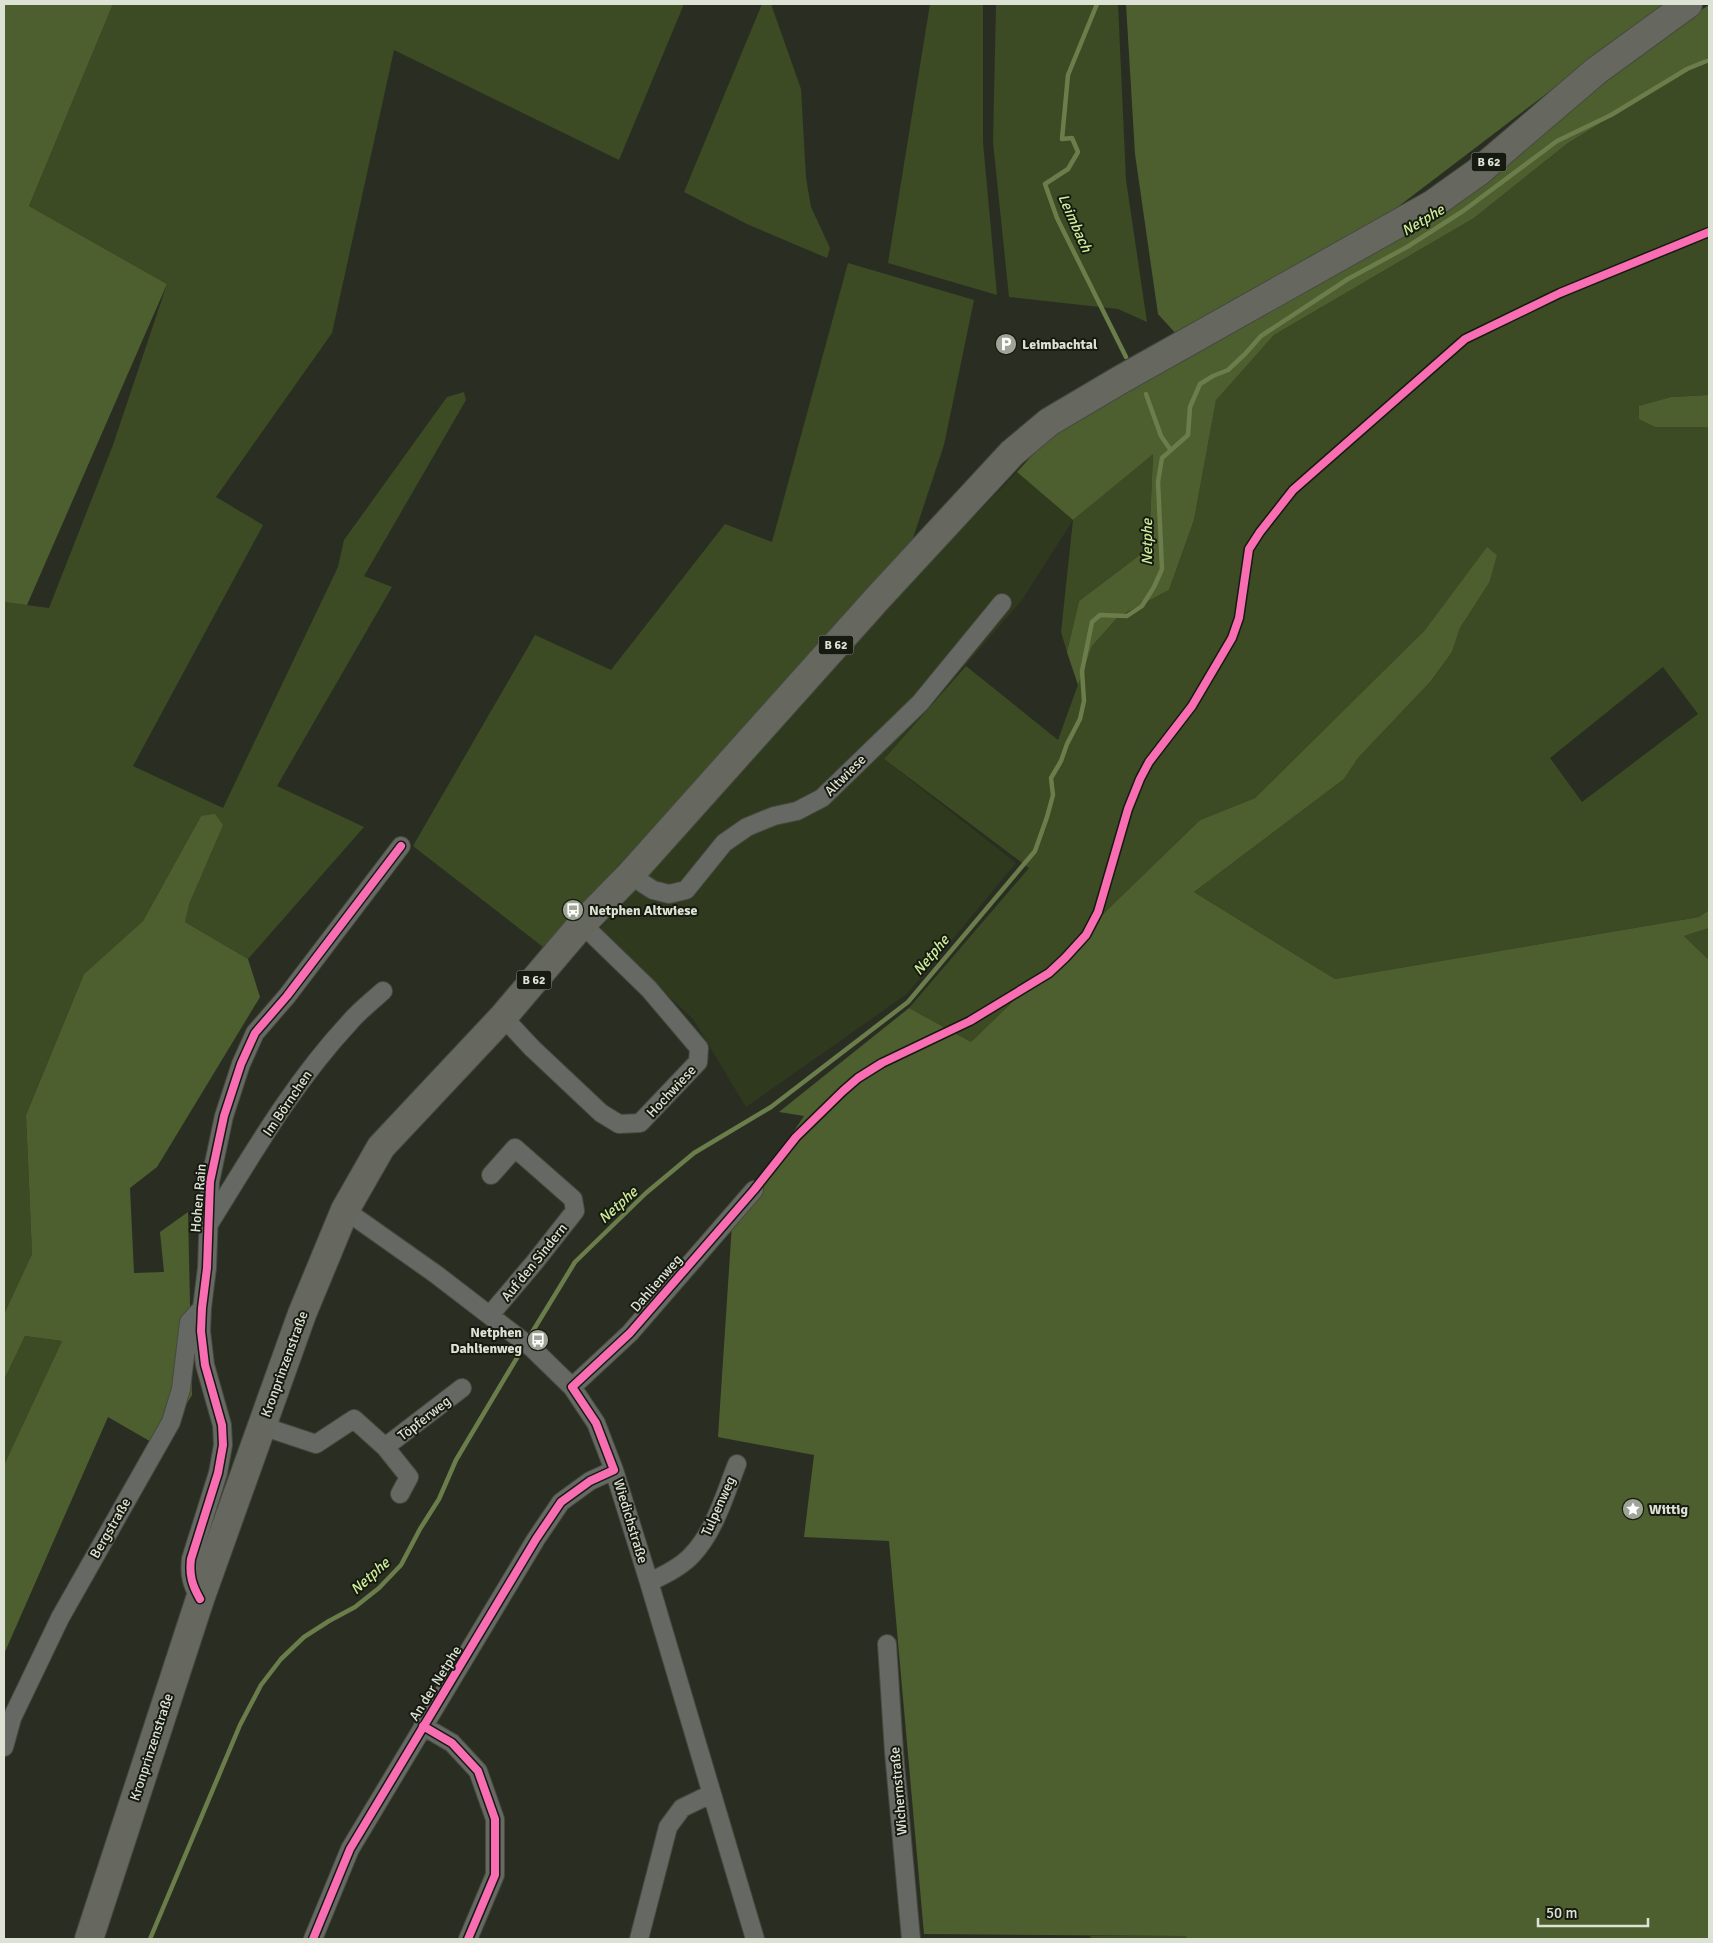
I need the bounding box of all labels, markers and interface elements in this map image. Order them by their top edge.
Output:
road number: B 62 [1472,152,1506,172]
water label: Leimbach [1054,191,1096,256]
water label: Netphe [1398,200,1449,240]
parking icon: Leimbachtal [994,332,1018,356]
place label: Leimbachtal [1022,336,1098,353]
water label: Netphe [1138,517,1156,565]
road number: B 62 [818,636,854,654]
street label: Altwiese [821,751,870,800]
bus stop icon: Netphen Altwiese [561,898,585,922]
place label: Netphen Altwiese [589,902,697,919]
water label: Netphe [909,930,954,979]
road number: B 62 [516,970,552,990]
street label: Hochwiese [643,1062,700,1121]
street label: Im Börnchen [259,1067,316,1139]
street label: Hohen Rain [187,1163,210,1233]
water label: Netphe [595,1182,642,1227]
street label: Auf den Sindern [498,1220,571,1305]
street label: Dahlienweg [627,1251,686,1315]
street label: Kronprinzenstraße [257,1309,312,1420]
place label: Netphen Dahlienweg [450,1324,522,1357]
bus stop icon: Netphen Dahlienweg [526,1328,550,1352]
street label: Töpferweg [395,1393,454,1444]
street label: Tulpenweg [698,1474,739,1539]
street label: Wiedichstraße [610,1477,651,1565]
street label: Bergstraße [86,1495,135,1561]
place icon: Wittig [1621,1497,1645,1521]
place label: Wittig [1649,1501,1688,1518]
water label: Netphe [347,1553,394,1598]
street label: An der Netphe [406,1643,465,1724]
street label: Kronprinzenstraße [126,1691,177,1803]
street label: Wichernstraße [886,1746,911,1836]
scale bar [1538,1896,1648,1928]
text: 50 m [1546,1904,1577,1922]

